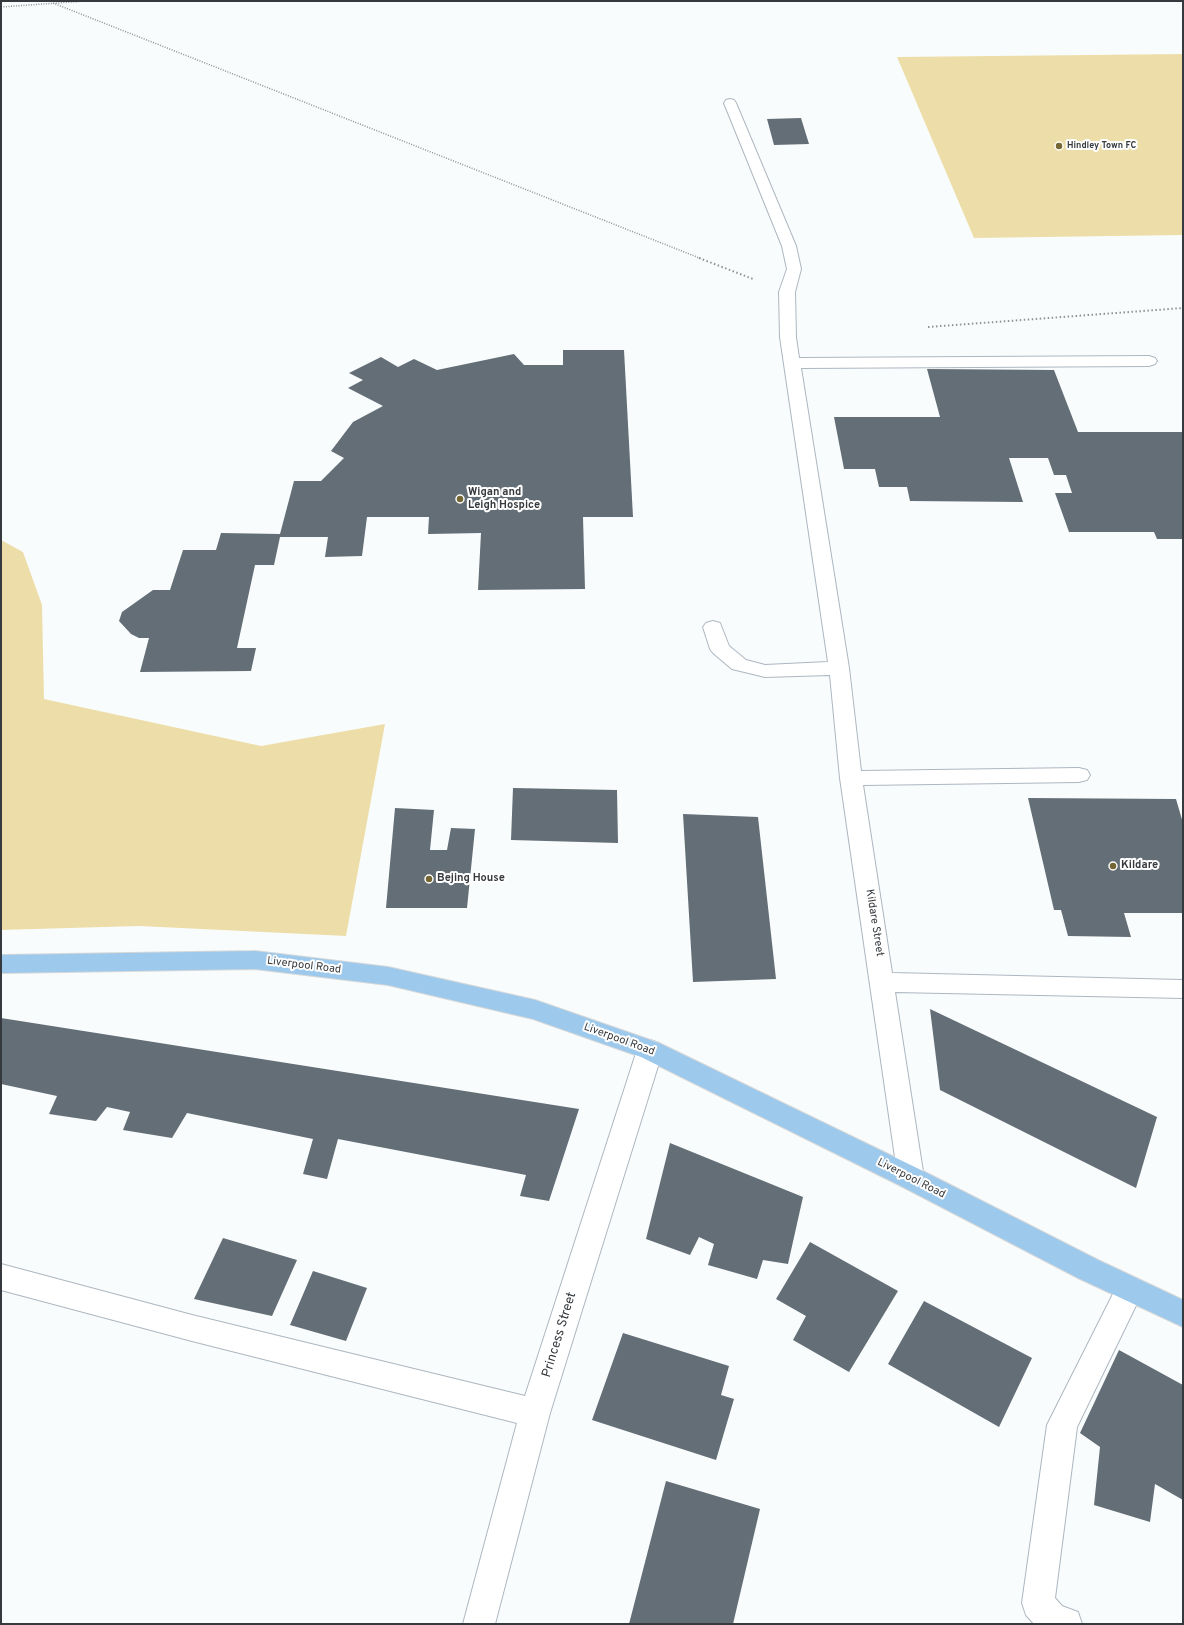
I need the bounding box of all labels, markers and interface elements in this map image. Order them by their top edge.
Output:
marker: Hindley Town FC [1054,141,1064,151]
place label: Hindley Town FC [1067,141,1136,151]
place label: Wigan and Leigh Hospice [468,486,540,512]
marker: Wigan and Leigh Hospice [455,494,465,504]
place label: Kildare [1121,859,1158,873]
marker: Kildare [1108,861,1118,871]
place label: Bejing House [437,872,505,886]
marker: Bejing House [424,874,434,884]
street label: Kildare Street [862,888,886,958]
street label: Liverpool Road [266,955,342,977]
street label: Liverpool Road [582,1021,656,1059]
street label: Liverpool Road [875,1156,947,1202]
street label: Princess Street [540,1290,580,1380]

